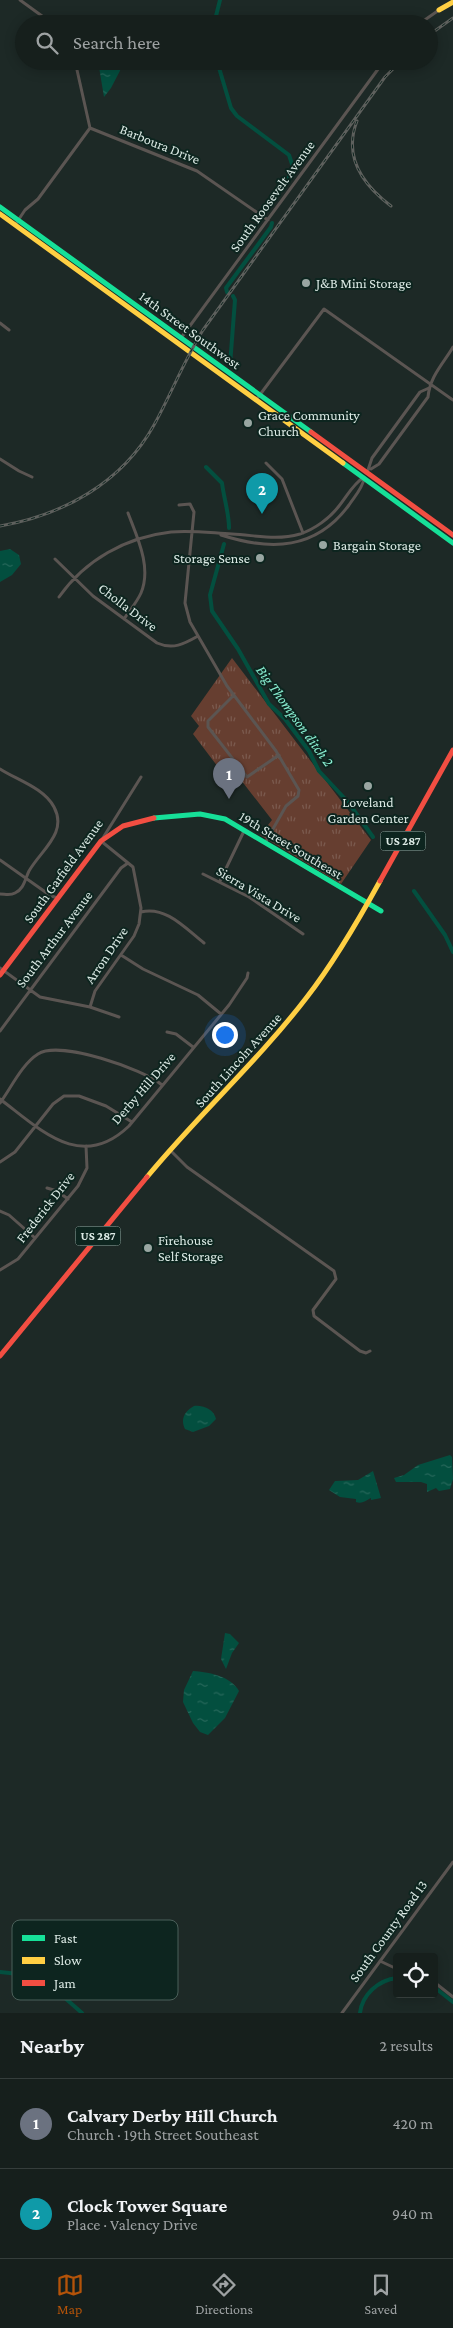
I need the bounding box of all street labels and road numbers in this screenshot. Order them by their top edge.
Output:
street label: Barboura Drive [118,121,202,167]
street label: South Roosevelt Avenue [226,137,318,255]
street label: 14th Street Southwest [136,288,244,372]
street label: Cholla Drive [95,580,161,634]
street label: 19th Street Southeast [236,808,346,882]
street label: South Garfield Avenue [20,816,106,926]
road number: US 287 [380,831,426,850]
street label: Sierra Vista Drive [214,862,304,926]
street label: South Arthur Avenue [12,887,96,991]
street label: Arron Drive [81,924,131,986]
street label: South Lincoln Avenue [191,1009,285,1111]
street label: Derby Hill Drive [107,1049,179,1127]
street label: Frederick Drive [12,1168,78,1246]
road number: US 287 [76,1226,120,1246]
street label: South County Road 13 [346,1877,430,1985]

